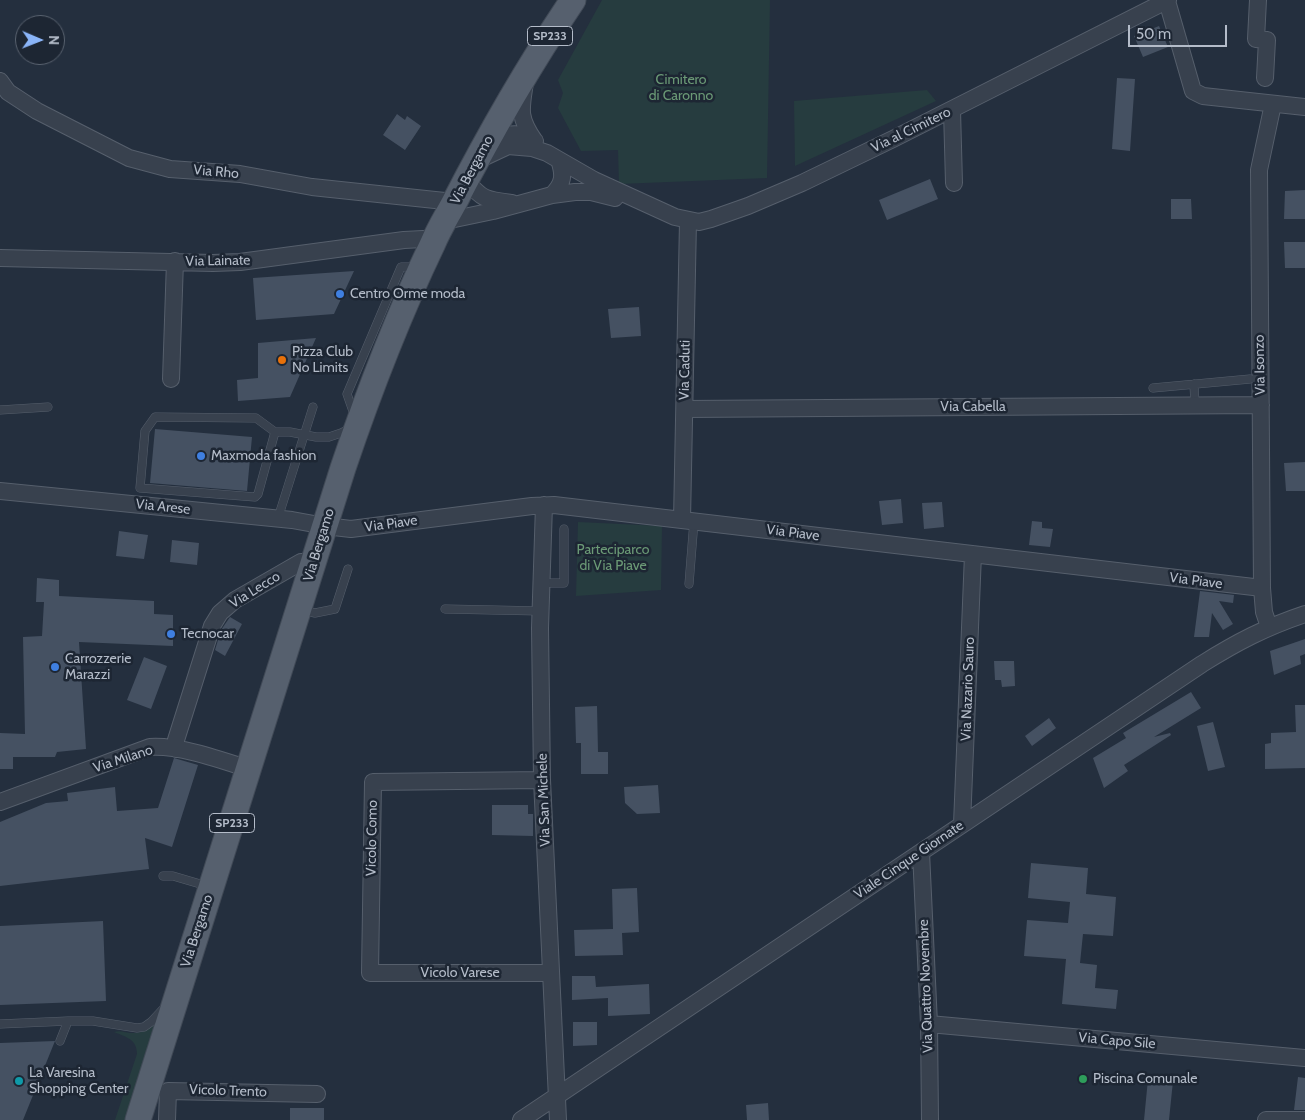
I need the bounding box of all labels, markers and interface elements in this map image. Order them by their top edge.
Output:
north arrow [15,15,65,65]
scale bar [1130,15,1229,47]
text: 50 m [1136,25,1171,43]
road number: SP233 [528,27,572,46]
text: N [45,35,63,45]
park label: Cimitero di Caronno [649,72,713,104]
street label: Via al Cimitero [869,104,953,156]
street label: Via Bergamo [447,133,497,207]
street label: Via Rho [193,162,239,182]
street label: Via Lainate [185,252,251,270]
place label: Centro Orme moda [350,286,465,302]
marker: Centro Orme moda [334,288,346,300]
street label: Via Isonzo [1251,334,1269,396]
street label: Via Caduti [676,340,694,400]
place label: Pizza Club No Limits [292,344,353,377]
marker: Pizza Club No Limits [276,354,288,366]
street label: Via Cabella [940,399,1006,415]
place label: Maxmoda fashion [211,448,316,464]
marker: Maxmoda fashion [195,450,207,462]
street label: Via Arese [135,496,191,518]
street label: Via Bergamo [300,506,338,584]
street label: Via Piave [363,512,419,536]
street label: Via Piave [766,521,820,545]
park label: Parteciparco di Via Piave [577,542,649,574]
street label: Via Lecco [227,568,283,612]
street label: Via Piave [1169,569,1223,593]
place label: Tecnocar [181,626,234,642]
marker: Tecnocar [165,628,177,640]
street label: Via Nazario Sauro [958,637,978,741]
place label: Carrozzerie Marazzi [65,651,131,684]
marker: Carrozzerie Marazzi [49,661,61,673]
street label: Via Milano [91,741,155,777]
street label: Via San Michele [534,753,554,847]
street label: Vicolo Como [363,800,381,876]
road number: SP233 [210,814,254,832]
street label: Viale Cinque Giornate [851,817,967,903]
street label: Via Bergamo [177,892,217,970]
street label: Via Quattro Novembre [915,919,937,1053]
street label: Vicolo Varese [420,965,500,981]
street label: Via Capo Sile [1078,1029,1156,1053]
place label: La Varesina Shopping Center [29,1065,128,1098]
place label: Piscina Comunale [1093,1071,1197,1087]
marker: Piscina Comunale [1077,1073,1089,1085]
marker: La Varesina Shopping Center [13,1075,25,1087]
street label: Vicolo Trento [189,1081,267,1101]

